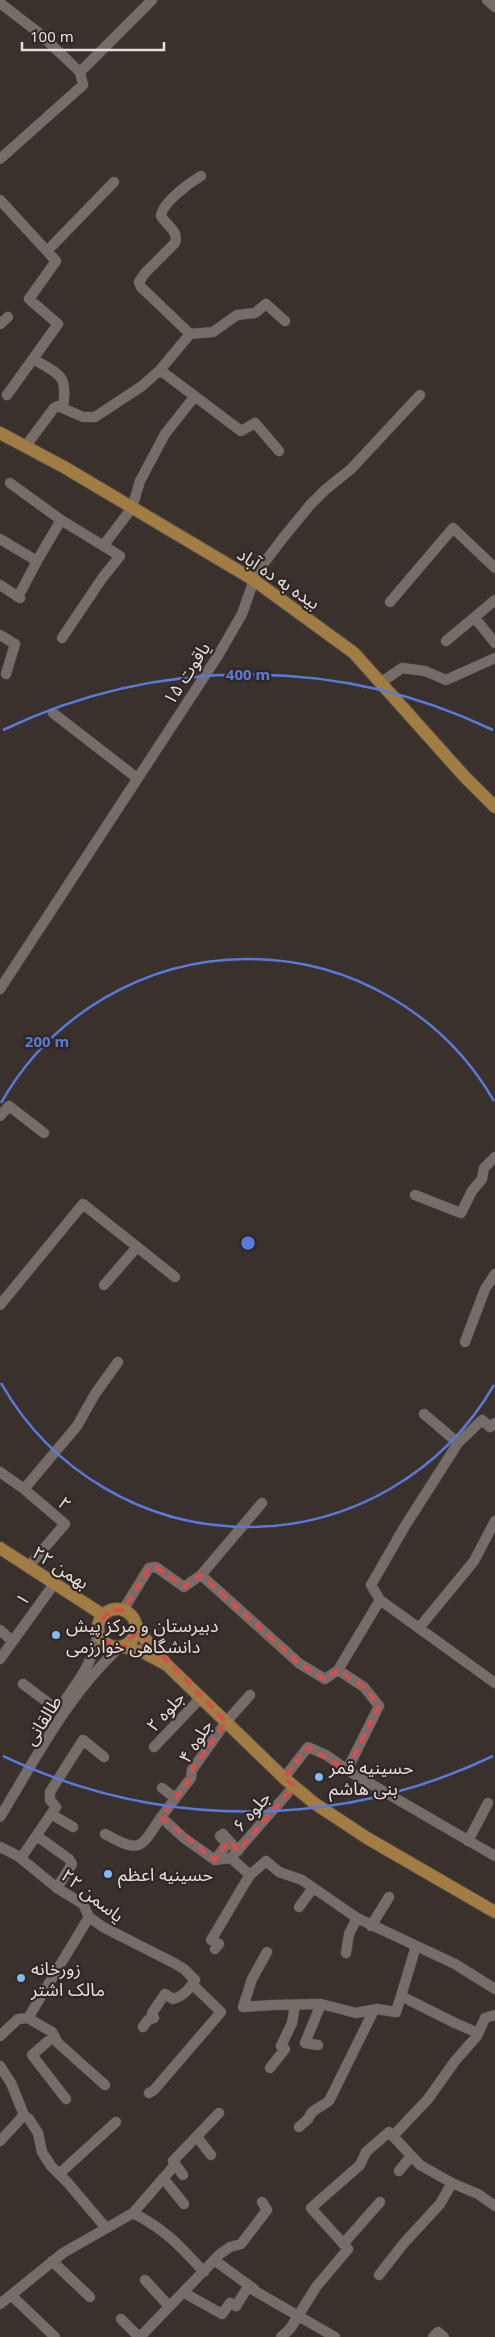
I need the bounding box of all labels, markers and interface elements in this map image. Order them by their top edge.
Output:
scale bar [22,20,165,52]
text: 100 m [30,26,74,46]
street label: بیده به ده آباد [233,542,325,614]
street label: یاقوت ۱۵ [157,637,215,709]
text: 400 m [226,664,270,684]
text: 200 m [25,1031,69,1051]
centre of rings [239,1234,257,1252]
street label: ۲ [53,1491,77,1515]
street label: ۲۲ بهمن [28,1540,94,1594]
street label: ۱ [9,1588,35,1610]
place label: دبیرستان و مرکز پیش دانشگاهی خوارزمی [66,1613,219,1658]
marker: دبیرستان و مرکز پیش دانشگاهی خوارزمی [50,1629,62,1641]
street label: جلوه ۲ [140,1686,190,1736]
street label: طالقانی [17,1691,67,1749]
street label: جلوه ۴ [172,1715,218,1767]
place label: حسینیه قمر بنی هاشم [328,1755,414,1802]
marker: حسینیه قمر بنی هاشم [313,1771,325,1783]
street label: جلوه ۶ [227,1785,275,1837]
place label: حسینیه اعظم [118,1862,213,1888]
street label: یاسمن ۲۲ [57,1863,129,1927]
marker: حسینیه اعظم [102,1868,114,1880]
place label: زورخانه مالک اشتر [30,1956,105,2001]
marker: زورخانه مالک اشتر [15,1972,27,1984]

